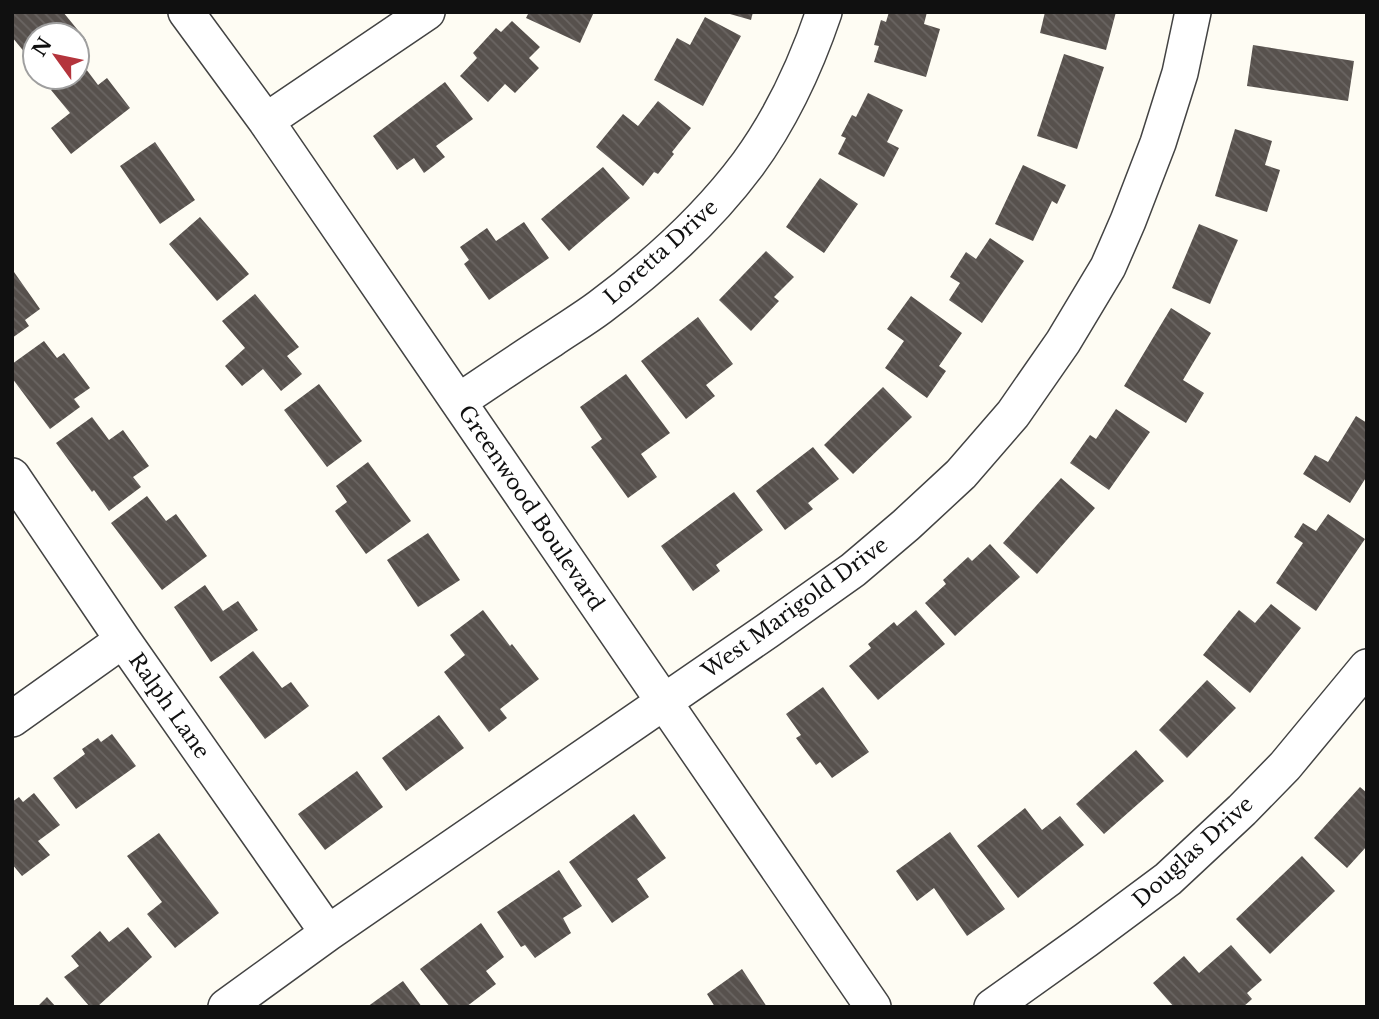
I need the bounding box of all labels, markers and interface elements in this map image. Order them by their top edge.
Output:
north arrow [21,21,91,91]
text: N [28,33,57,61]
street label: Loretta Drive [599,194,723,310]
street label: Greenwood Boulevard [453,400,609,616]
street label: West Marigold Drive [696,532,893,685]
street label: Ralph Lane [123,648,215,764]
street label: Douglas Drive [1127,791,1259,913]

